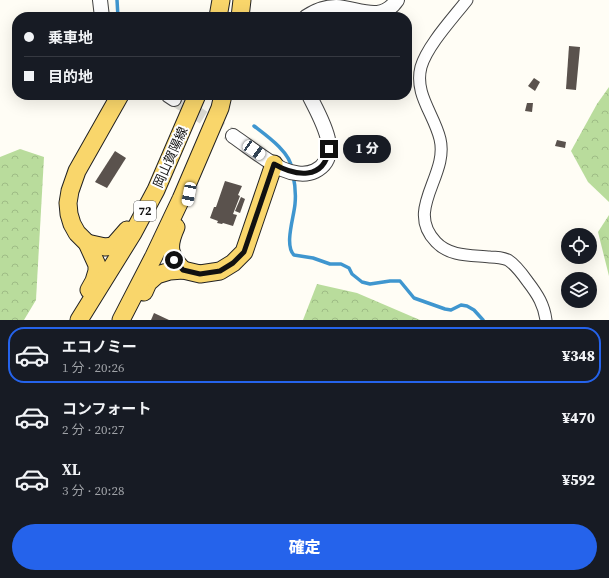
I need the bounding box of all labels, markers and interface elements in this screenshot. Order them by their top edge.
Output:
text: 乗車地 [48,27,93,48]
text: 目的地 [48,66,93,87]
street label: 岡山賀陽線 [149,124,191,190]
callout: 1 分 [343,135,391,163]
car [241,138,267,162]
route end [320,140,338,158]
text: 1 分 [356,140,378,157]
car [181,181,197,207]
road number: 72 [134,201,156,221]
map controls [561,228,597,308]
button: locate [561,228,597,264]
route start [165,251,183,269]
button: layers [561,272,597,308]
text: エコノミー [62,336,137,357]
icon: car [14,337,50,373]
text: ¥348 [562,345,595,366]
text: 1 分 · 20:26 [62,359,124,376]
text: コンフォート [62,398,152,419]
icon: car [14,399,50,435]
text: ¥470 [562,407,595,428]
text: 2 分 · 20:27 [62,421,124,438]
text: XL [62,459,81,480]
icon: car [14,461,50,497]
text: ¥592 [562,469,595,490]
text: 3 分 · 20:28 [62,482,124,499]
button: 確定 [12,524,597,570]

